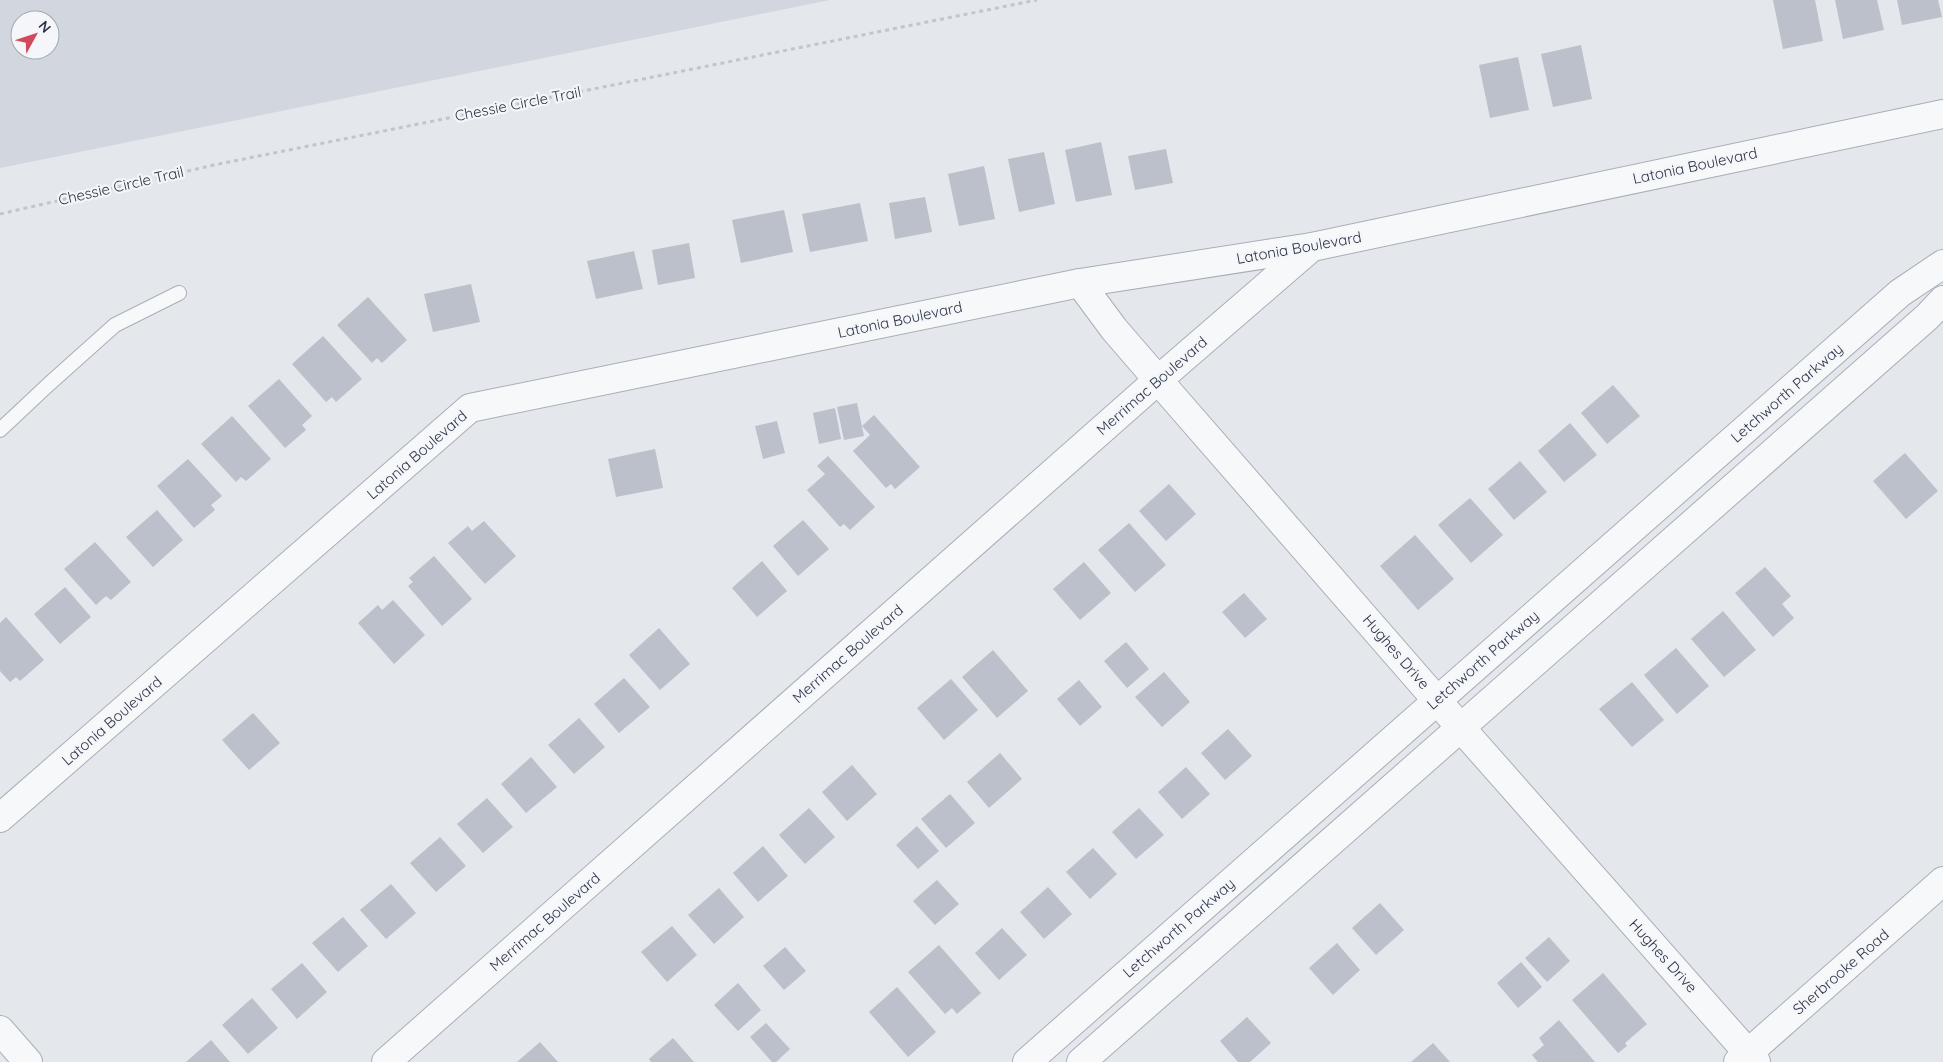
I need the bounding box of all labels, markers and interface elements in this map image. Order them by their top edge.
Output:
north arrow [10,10,60,60]
text: N [35,17,55,36]
street label: Chessie Circle Trail [453,82,583,125]
street label: Latonia Boulevard [1631,143,1759,188]
street label: Chessie Circle Trail [56,162,186,209]
street label: Latonia Boulevard [1235,227,1363,268]
street label: Latonia Boulevard [836,297,964,342]
street label: Merrimac Boulevard [1092,332,1211,439]
street label: Letchworth Parkway [1727,339,1847,446]
street label: Latonia Boulevard [363,406,471,503]
street label: Merrimac Boulevard [788,600,907,707]
street label: Letchworth Parkway [1423,606,1543,713]
street label: Hughes Drive [1359,610,1434,693]
street label: Latonia Boulevard [58,672,166,769]
street label: Merrimac Boulevard [485,868,604,975]
street label: Letchworth Parkway [1119,874,1239,981]
street label: Hughes Drive [1625,915,1701,996]
street label: Sherbrooke Road [1789,925,1893,1019]

